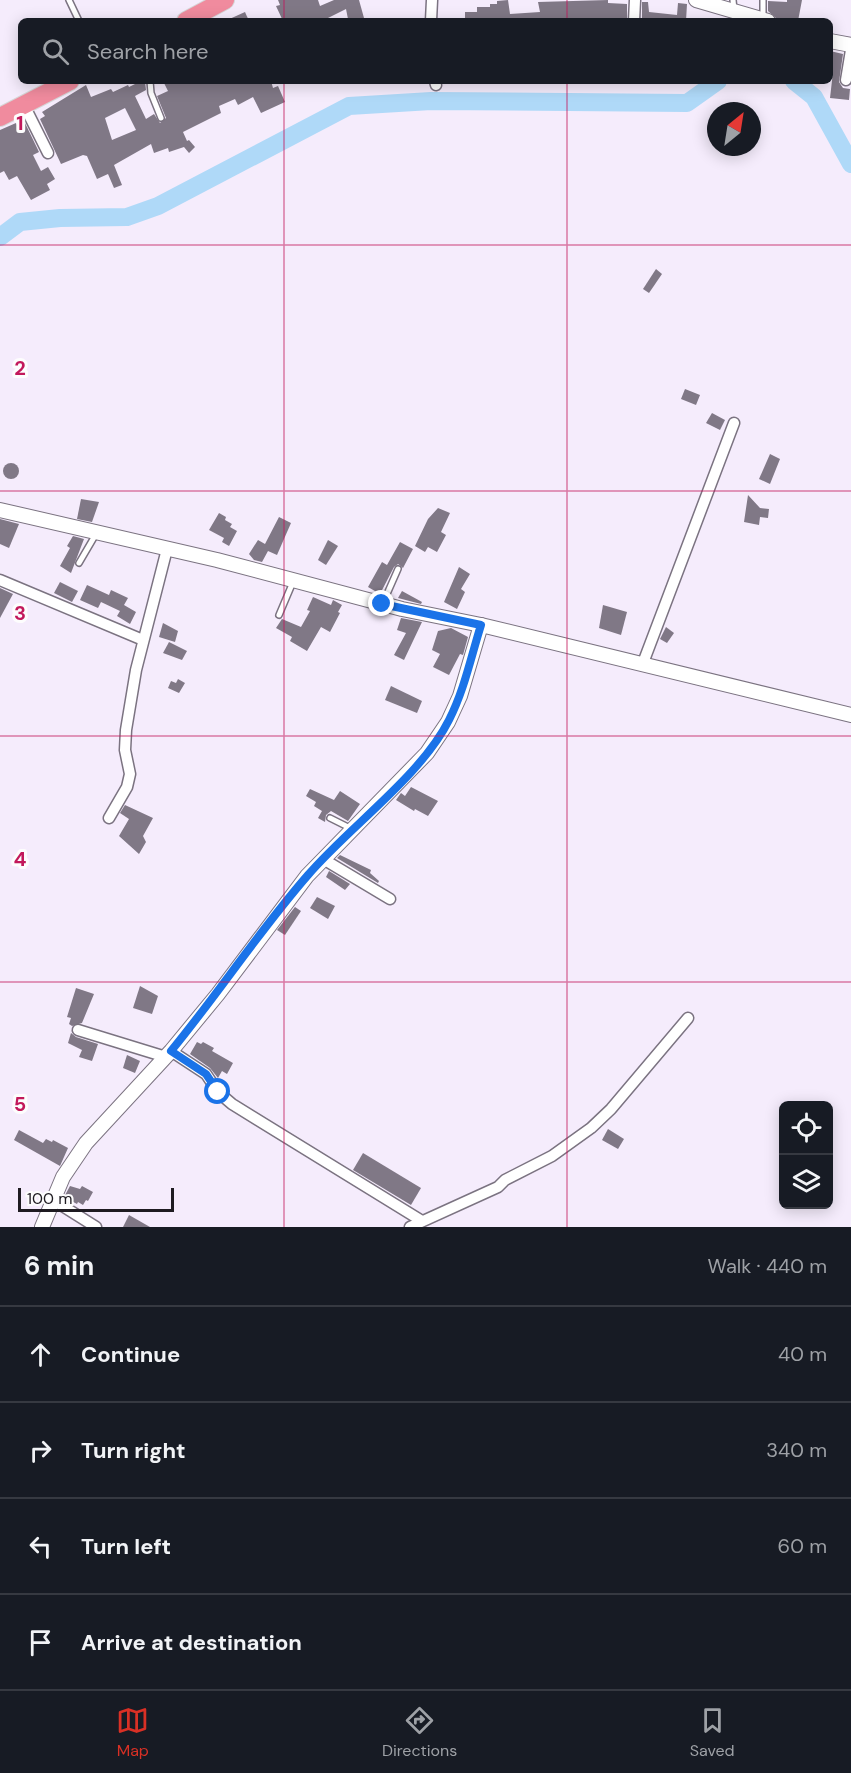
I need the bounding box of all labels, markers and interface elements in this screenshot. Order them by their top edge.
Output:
search box [18,18,833,84]
icon: search [39,35,72,68]
text: Search here [87,37,208,66]
north arrow [707,102,761,156]
text: 1 [16,110,24,136]
text: 2 [14,355,26,381]
route end [368,590,394,616]
text: 3 [14,600,26,626]
text: 4 [14,846,27,872]
route start [204,1078,230,1104]
text: 5 [14,1091,26,1117]
map controls [779,1101,833,1209]
button: locate [779,1101,833,1155]
button: layers [779,1155,833,1209]
scale bar [18,1185,174,1212]
text: 100 m [27,1188,72,1209]
text: 6 min [24,1249,94,1283]
text: Walk · 440 m [708,1253,827,1279]
icon: ahead [24,1338,57,1371]
text: Continue [81,1340,180,1369]
text: 40 m [778,1341,827,1367]
icon: right [24,1434,57,1467]
text: Turn right [81,1436,186,1465]
text: 340 m [766,1437,827,1463]
icon: left [24,1530,57,1563]
text: Turn left [81,1532,171,1561]
text: 60 m [778,1533,827,1559]
icon: arrive [24,1626,57,1659]
text: Arrive at destination [81,1628,302,1657]
tab: Map [116,1704,149,1761]
tab: Directions [382,1704,457,1761]
tab: Saved [690,1704,735,1761]

